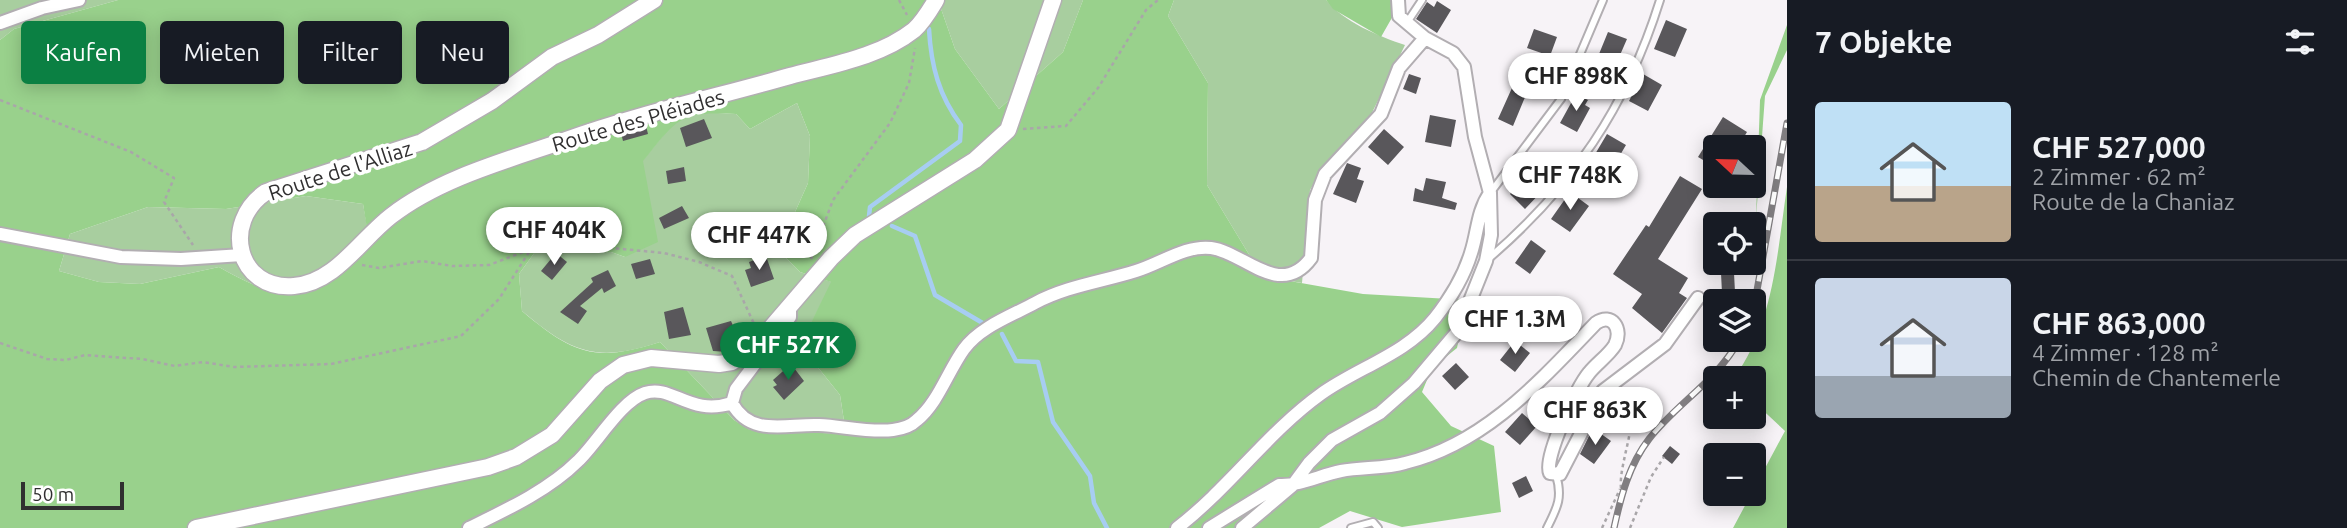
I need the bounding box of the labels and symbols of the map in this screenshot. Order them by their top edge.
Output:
pin: CHF 898K [1504,54,1648,113]
street label: Route des Pléiades [549,84,727,156]
street label: Route de l'Alliaz [265,135,415,205]
north arrow [1703,135,1766,198]
pin: CHF 748K [1498,152,1642,212]
pin: CHF 404K [482,208,626,267]
pin: CHF 447K [687,212,831,272]
pin: CHF 1.3M [1443,296,1587,356]
pin: CHF 527K [716,322,860,382]
pin: CHF 863K [1523,388,1667,447]
scale bar [21,479,124,511]

